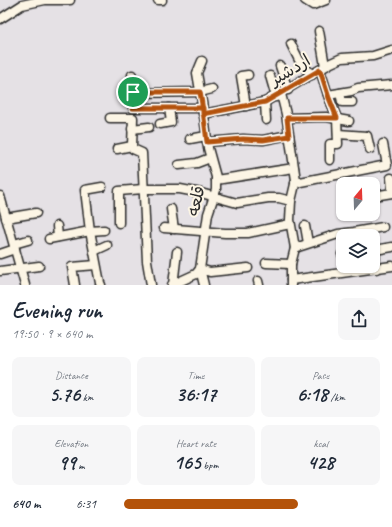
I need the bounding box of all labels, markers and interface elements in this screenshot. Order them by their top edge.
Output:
street label: اردشیر [264,50,314,91]
pin [116,75,150,109]
icon: arrive [122,81,144,103]
north arrow [336,177,380,221]
map controls [336,177,380,273]
street label: قلعه [182,184,210,218]
button: layers [336,229,380,273]
text: Evening run [12,297,102,325]
button: share [338,298,380,340]
text: 19:50 · 9 × 640 m [12,326,93,342]
text: Distance [55,368,88,382]
text: Time [188,368,204,382]
text: Pace [312,368,329,382]
text: 5.76 [49,382,80,407]
text: 36:17 [176,382,216,407]
text: 6:18 [296,382,328,407]
text: km [80,390,94,404]
text: /km [328,390,345,404]
text: Elevation [54,436,88,450]
text: Heart rate [176,436,216,450]
text: kcal [313,436,328,450]
text: 99 [58,450,76,475]
text: 165 [174,450,201,475]
text: 428 [307,450,334,475]
text: m [76,458,85,472]
text: bpm [201,458,218,472]
text: 640 m [12,496,40,512]
text: 6:31 [76,496,96,512]

